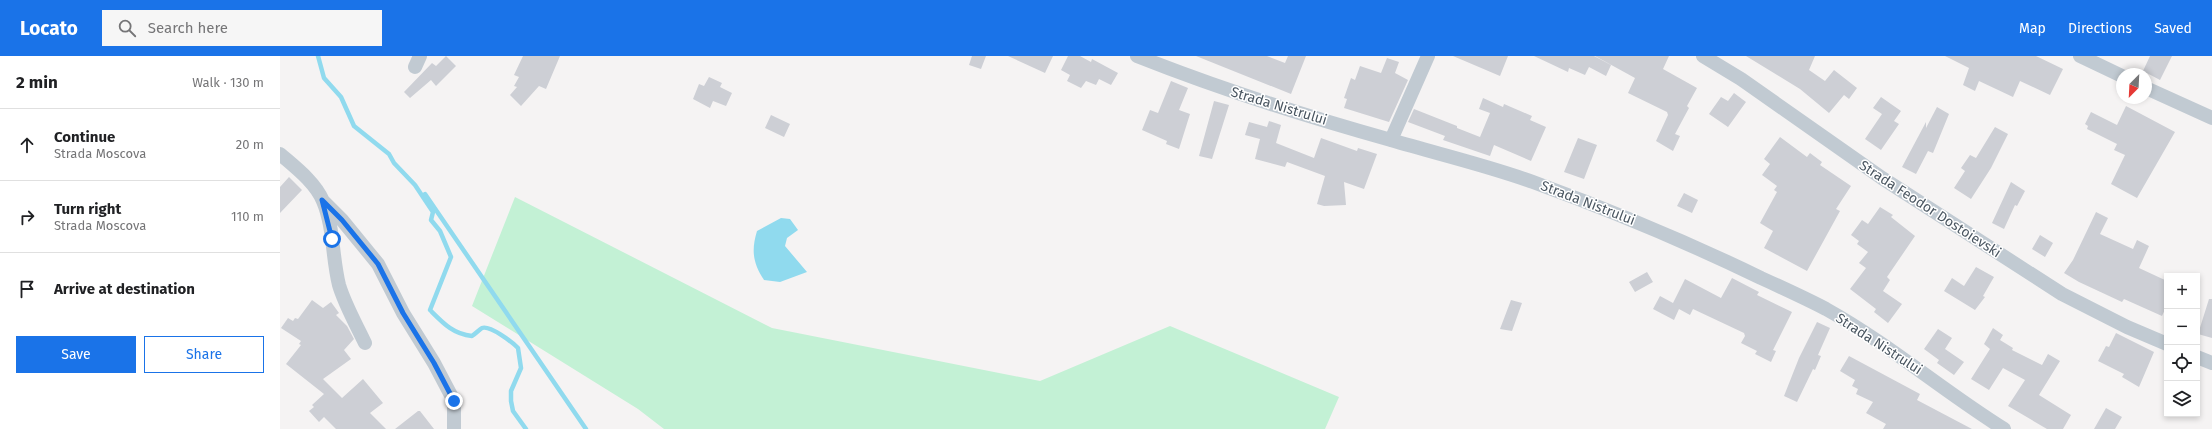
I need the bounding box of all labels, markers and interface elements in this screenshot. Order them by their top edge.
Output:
search box [102,10,382,46]
text: Locato [20,17,78,40]
icon: search [116,17,138,39]
text: Search here [148,19,228,37]
text: Map [2019,20,2046,37]
text: Directions [2068,20,2132,37]
text: Saved [2154,20,2192,37]
north arrow [2116,68,2152,104]
text: 2 min [16,72,58,93]
text: Walk · 130 m [192,75,264,90]
street label: Strada Nistrului [1229,83,1329,129]
text: Continue [54,128,115,146]
icon: ahead [16,134,38,156]
text: 20 m [236,137,264,152]
text: Strada Moscova [54,146,146,161]
street label: Strada Feodor Dostoievski [1856,157,2004,261]
street label: Strada Nistrului [1538,177,1638,229]
text: Turn right [54,200,121,218]
icon: right [16,206,38,228]
text: 110 m [231,209,264,224]
text: Strada Moscova [54,218,146,233]
route start [323,230,341,248]
map controls [2164,273,2200,417]
button: + [2164,273,2200,309]
icon: arrive [16,278,38,300]
text: Arrive at destination [54,280,195,298]
button: − [2164,309,2200,345]
street label: Strada Nistrului [1833,310,1925,378]
button: Save [16,336,136,373]
button: Share [144,336,264,373]
button: locate [2164,345,2200,381]
button: layers [2164,381,2200,417]
route end [445,392,463,410]

